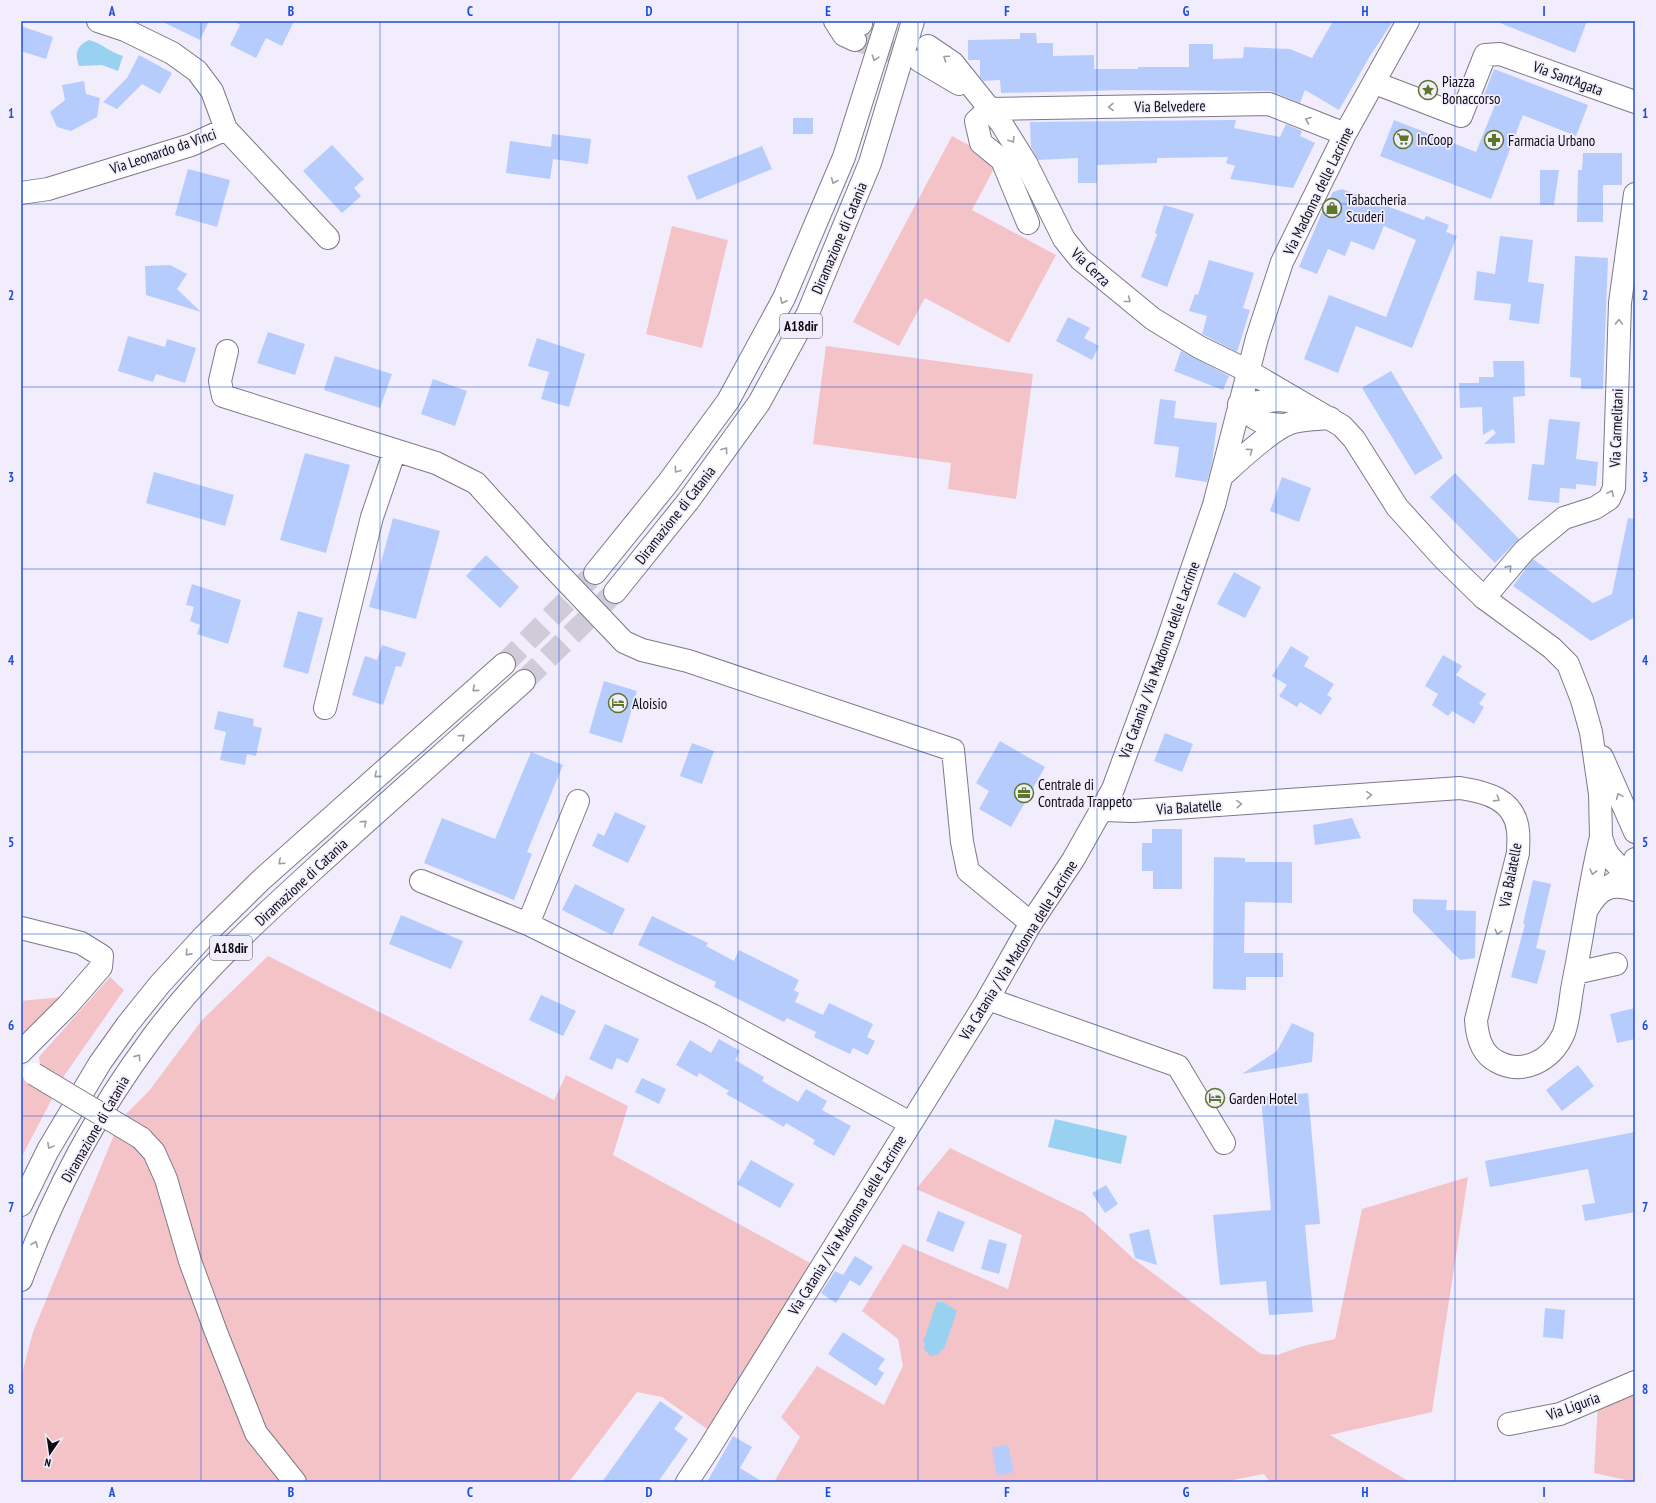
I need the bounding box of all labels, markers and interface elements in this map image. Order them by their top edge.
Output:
text: A [108,3,116,20]
text: B [288,3,294,20]
text: C [467,3,473,20]
text: D [646,3,653,20]
text: E [825,3,831,20]
text: F [1004,3,1010,20]
text: G [1183,3,1190,20]
text: H [1362,3,1369,20]
text: I [1542,3,1546,20]
one-way arrow [871,55,880,62]
one-way arrow [943,55,950,63]
street label: Via Sant'Agata [1529,56,1606,99]
place label: Piazza Bonaccorso [1442,72,1500,108]
place icon: Piazza Bonaccorso [1417,79,1439,101]
street label: Via Belvedere [1133,96,1206,116]
one-way arrow [1108,103,1114,111]
text: 1 [8,105,14,122]
text: 1 [1642,105,1648,122]
one-way arrow [1305,116,1312,124]
street label: Via Leonardo da Vinci [106,124,219,178]
street label: Via Madonna delle Lacrime [1278,124,1357,259]
supermarket icon: InCoop [1392,128,1414,150]
pharmacy icon: Farmacia Urbano [1483,129,1505,151]
place label: InCoop [1417,130,1453,149]
place label: Farmacia Urbano [1508,131,1595,150]
one-way arrow [1007,136,1015,143]
one-way arrow [830,178,838,185]
street label: Diramazione di Catania [807,179,871,297]
place label: Tabaccheria Scuderi [1346,190,1407,226]
shop icon: Tabaccheria Scuderi [1321,197,1343,219]
street label: Via Cerza [1067,243,1115,290]
text: 2 [8,287,14,304]
text: 2 [1642,287,1648,304]
one-way arrow [1123,295,1130,302]
one-way arrow [780,297,788,304]
road number: A18dir [780,314,822,338]
one-way arrow [1615,319,1623,325]
street label: Via Carmelitani [1605,388,1627,469]
one-way arrow [720,448,727,455]
one-way arrow [1245,449,1252,456]
street label: Diramazione di Catania [631,462,719,568]
one-way arrow [675,466,682,473]
text: 3 [8,469,14,486]
text: 3 [1642,469,1648,486]
one-way arrow [1606,490,1614,497]
street label: Via Catania / Via Madonna delle Lacrime [1114,559,1204,762]
one-way arrow [1504,565,1512,573]
text: 4 [8,652,15,669]
text: 4 [1642,652,1649,669]
one-way arrow [472,685,480,692]
hotel icon: Aloisio [607,692,629,714]
place label: Aloisio [632,694,667,713]
one-way arrow [457,735,464,742]
one-way arrow [375,771,382,778]
place label: Centrale di Contrada Trappeto [1038,775,1132,811]
office icon: Centrale di Contrada Trappeto [1013,782,1035,804]
one-way arrow [1366,790,1372,799]
one-way arrow [1616,793,1624,800]
one-way arrow [1492,794,1499,801]
street label: Via Balatelle [1155,795,1222,819]
one-way arrow [1236,799,1242,808]
one-way arrow [359,821,367,828]
text: 5 [8,834,14,851]
street label: Diramazione di Catania [251,834,351,930]
text: 5 [1642,834,1648,851]
street label: Via Balatelle [1494,841,1526,910]
one-way arrow [278,857,285,864]
street label: Via Catania / Via Madonna delle Lacrime [954,857,1081,1044]
one-way arrow [1589,869,1597,875]
one-way arrow [1494,928,1503,935]
road number: A18dir [210,936,252,960]
one-way arrow [185,948,193,956]
text: 6 [8,1017,14,1034]
text: 6 [1642,1017,1648,1034]
one-way arrow [133,1054,141,1061]
street label: Diramazione di Catania [57,1072,133,1186]
hotel icon: Garden Hotel [1204,1087,1226,1109]
place label: Garden Hotel [1229,1089,1298,1108]
street label: Via Catania / Via Madonna delle Lacrime [783,1132,910,1319]
one-way arrow [47,1142,55,1150]
text: 7 [8,1199,14,1216]
text: 7 [1642,1199,1648,1216]
one-way arrow [30,1241,38,1248]
text: 8 [8,1381,14,1398]
text: 8 [1642,1381,1648,1398]
street label: Via Liguria [1543,1388,1602,1425]
north arrow [30,1433,70,1473]
text: N [43,1455,52,1470]
text: A [108,1484,116,1501]
text: B [288,1484,294,1501]
text: C [467,1484,473,1501]
text: D [646,1484,653,1501]
text: E [825,1484,831,1501]
text: F [1004,1484,1010,1501]
text: G [1183,1484,1190,1501]
text: H [1362,1484,1369,1501]
text: I [1542,1484,1546,1501]

